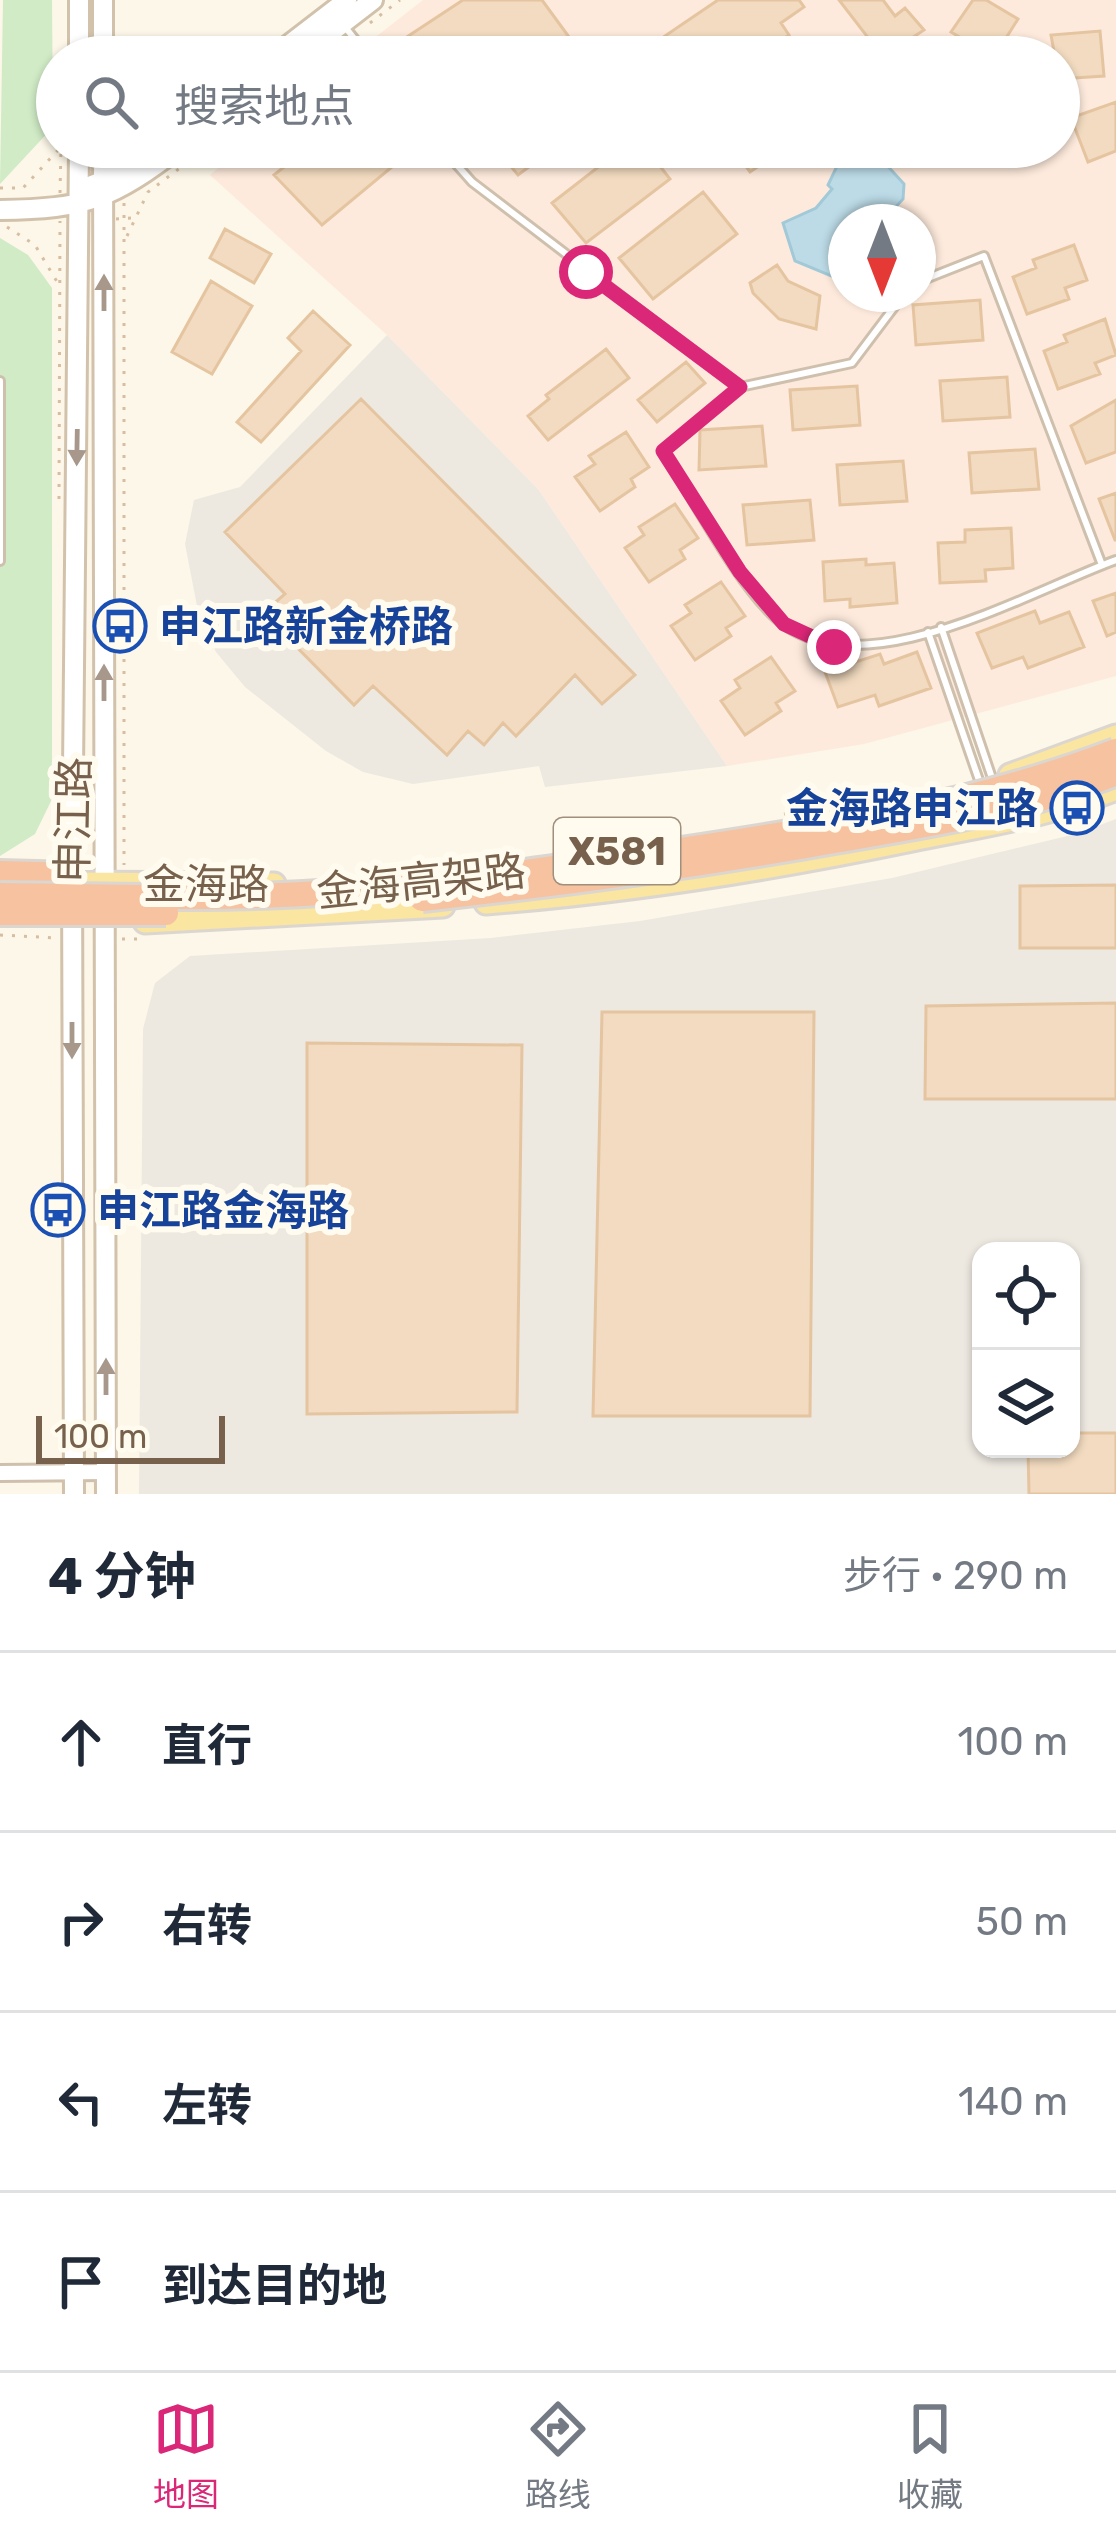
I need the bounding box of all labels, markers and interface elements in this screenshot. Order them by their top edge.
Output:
search box [36,36,1080,168]
icon: search [78,69,144,135]
text: 搜索地点 [174,80,354,133]
north arrow [828,204,936,312]
route start [559,245,613,299]
one-way arrow [94,273,114,311]
one-way arrow [67,429,87,467]
bus stop icon: 申江路新金桥路 [92,598,148,654]
place label: 申江路新金桥路 [159,602,453,652]
route end [807,620,861,674]
one-way arrow [94,663,114,701]
street label: 申江路 [48,757,100,883]
bus stop icon: 金海路申江路 [1049,780,1105,836]
place label: 金海路申江路 [786,784,1038,834]
road number: X581 [554,818,680,884]
street label: 金海高架路 [314,846,528,918]
street label: 金海路 [143,860,269,910]
one-way arrow [62,1022,82,1060]
bus stop icon: 申江路金海路 [30,1182,86,1238]
place label: 申江路金海路 [97,1186,349,1236]
map controls [972,1242,1080,1458]
button: locate [972,1242,1080,1350]
button: layers [972,1350,1080,1458]
one-way arrow [96,1357,116,1395]
scale bar [36,1410,225,1463]
text: 100 m [54,1417,147,1456]
text: 4 分钟 [48,1546,196,1607]
text: 步行 · 290 m [843,1553,1068,1599]
icon: ahead [48,1709,114,1775]
text: 直行 [162,1719,252,1772]
text: 100 m [958,1719,1068,1765]
icon: right [48,1889,114,1955]
text: 右转 [162,1899,252,1952]
text: 50 m [976,1899,1068,1945]
icon: left [48,2069,114,2135]
text: 左转 [162,2079,252,2132]
text: 140 m [958,2079,1068,2125]
icon: arrive [48,2249,114,2315]
text: 到达目的地 [162,2259,387,2312]
tab: 地图 [153,2396,219,2516]
tab: 路线 [525,2396,591,2516]
tab: 收藏 [897,2396,963,2516]

